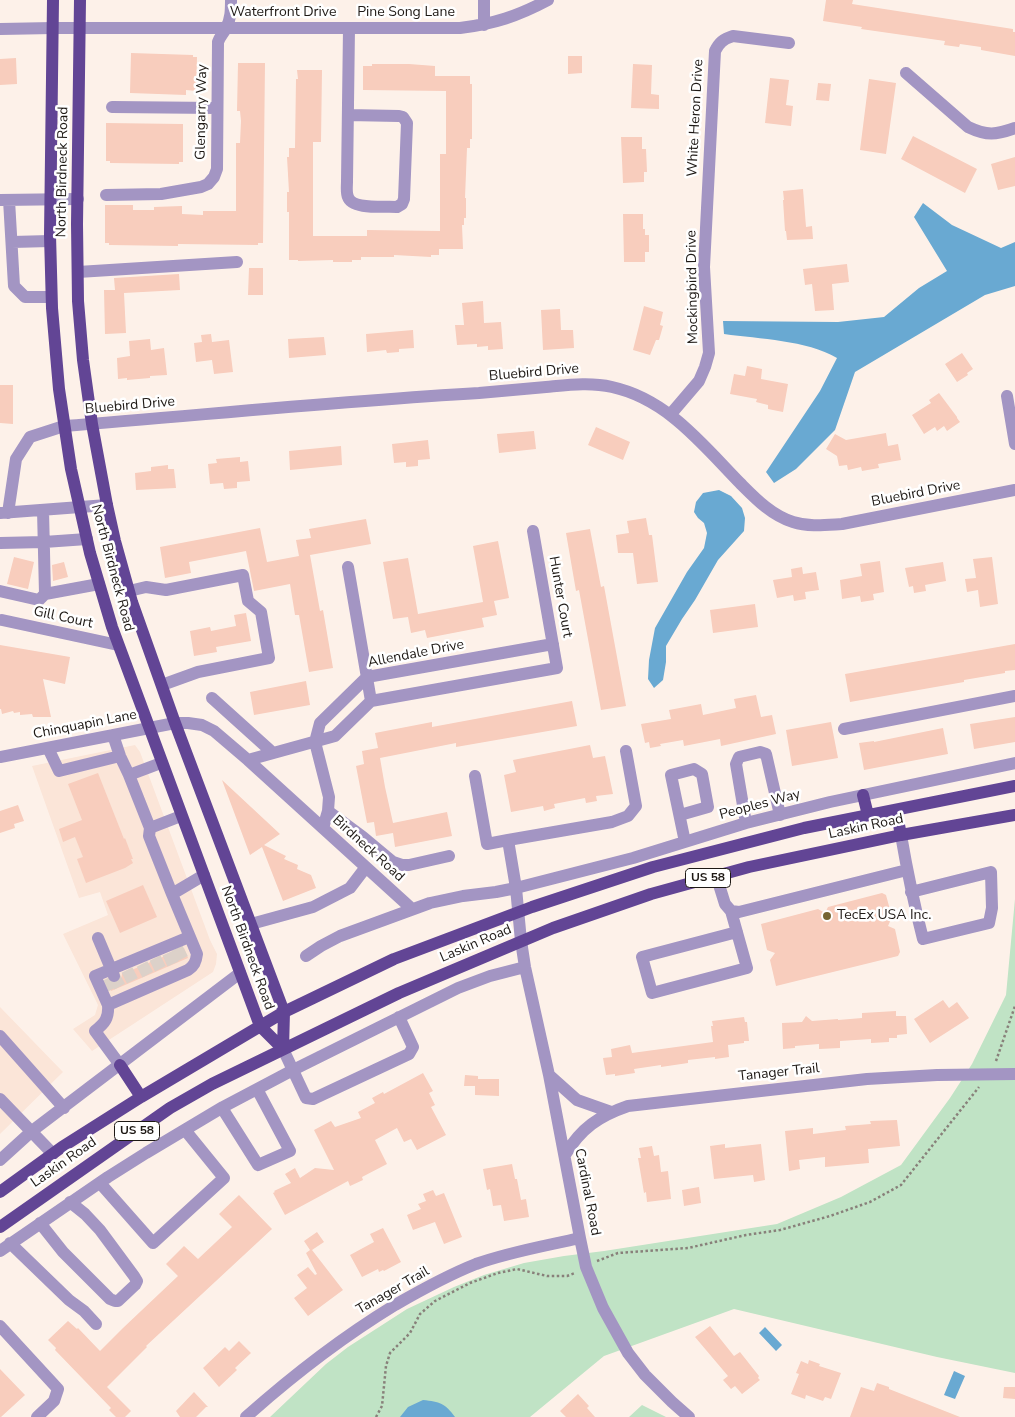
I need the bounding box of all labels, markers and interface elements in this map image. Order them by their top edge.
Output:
street label: Waterfront Drive [230,5,336,21]
street label: Pine Song Lane [357,5,455,21]
street label: White Heron Drive [685,59,707,177]
street label: Glengarry Way [193,64,211,160]
street label: North Birdneck Road [53,106,73,238]
street label: Mockingbird Drive [684,230,702,344]
street label: Bluebird Drive [488,361,580,385]
street label: Bluebird Drive [84,394,176,418]
street label: Bluebird Drive [870,477,962,511]
street label: North Birdneck Road [87,503,137,633]
street label: Hunter Court [545,555,575,639]
street label: Gill Court [32,604,94,632]
street label: Allendale Drive [366,636,466,672]
street label: Chinquapin Lane [32,707,138,743]
street label: Peoples Way [718,786,802,824]
street label: Laskin Road [827,811,905,843]
street label: Birdneck Road [329,812,407,886]
road number: US 58 [686,868,730,888]
street label: North Birdneck Road [217,884,277,1012]
place label: TecEx USA Inc. [837,908,931,924]
marker: TecEx USA Inc. [821,910,833,922]
street label: Laskin Road [438,921,514,967]
street label: Tanager Trail [738,1060,820,1086]
road number: US 58 [114,1122,160,1140]
street label: Laskin Road [28,1134,100,1192]
street label: Cardinal Road [570,1147,604,1237]
street label: Tanager Trail [353,1263,433,1319]

